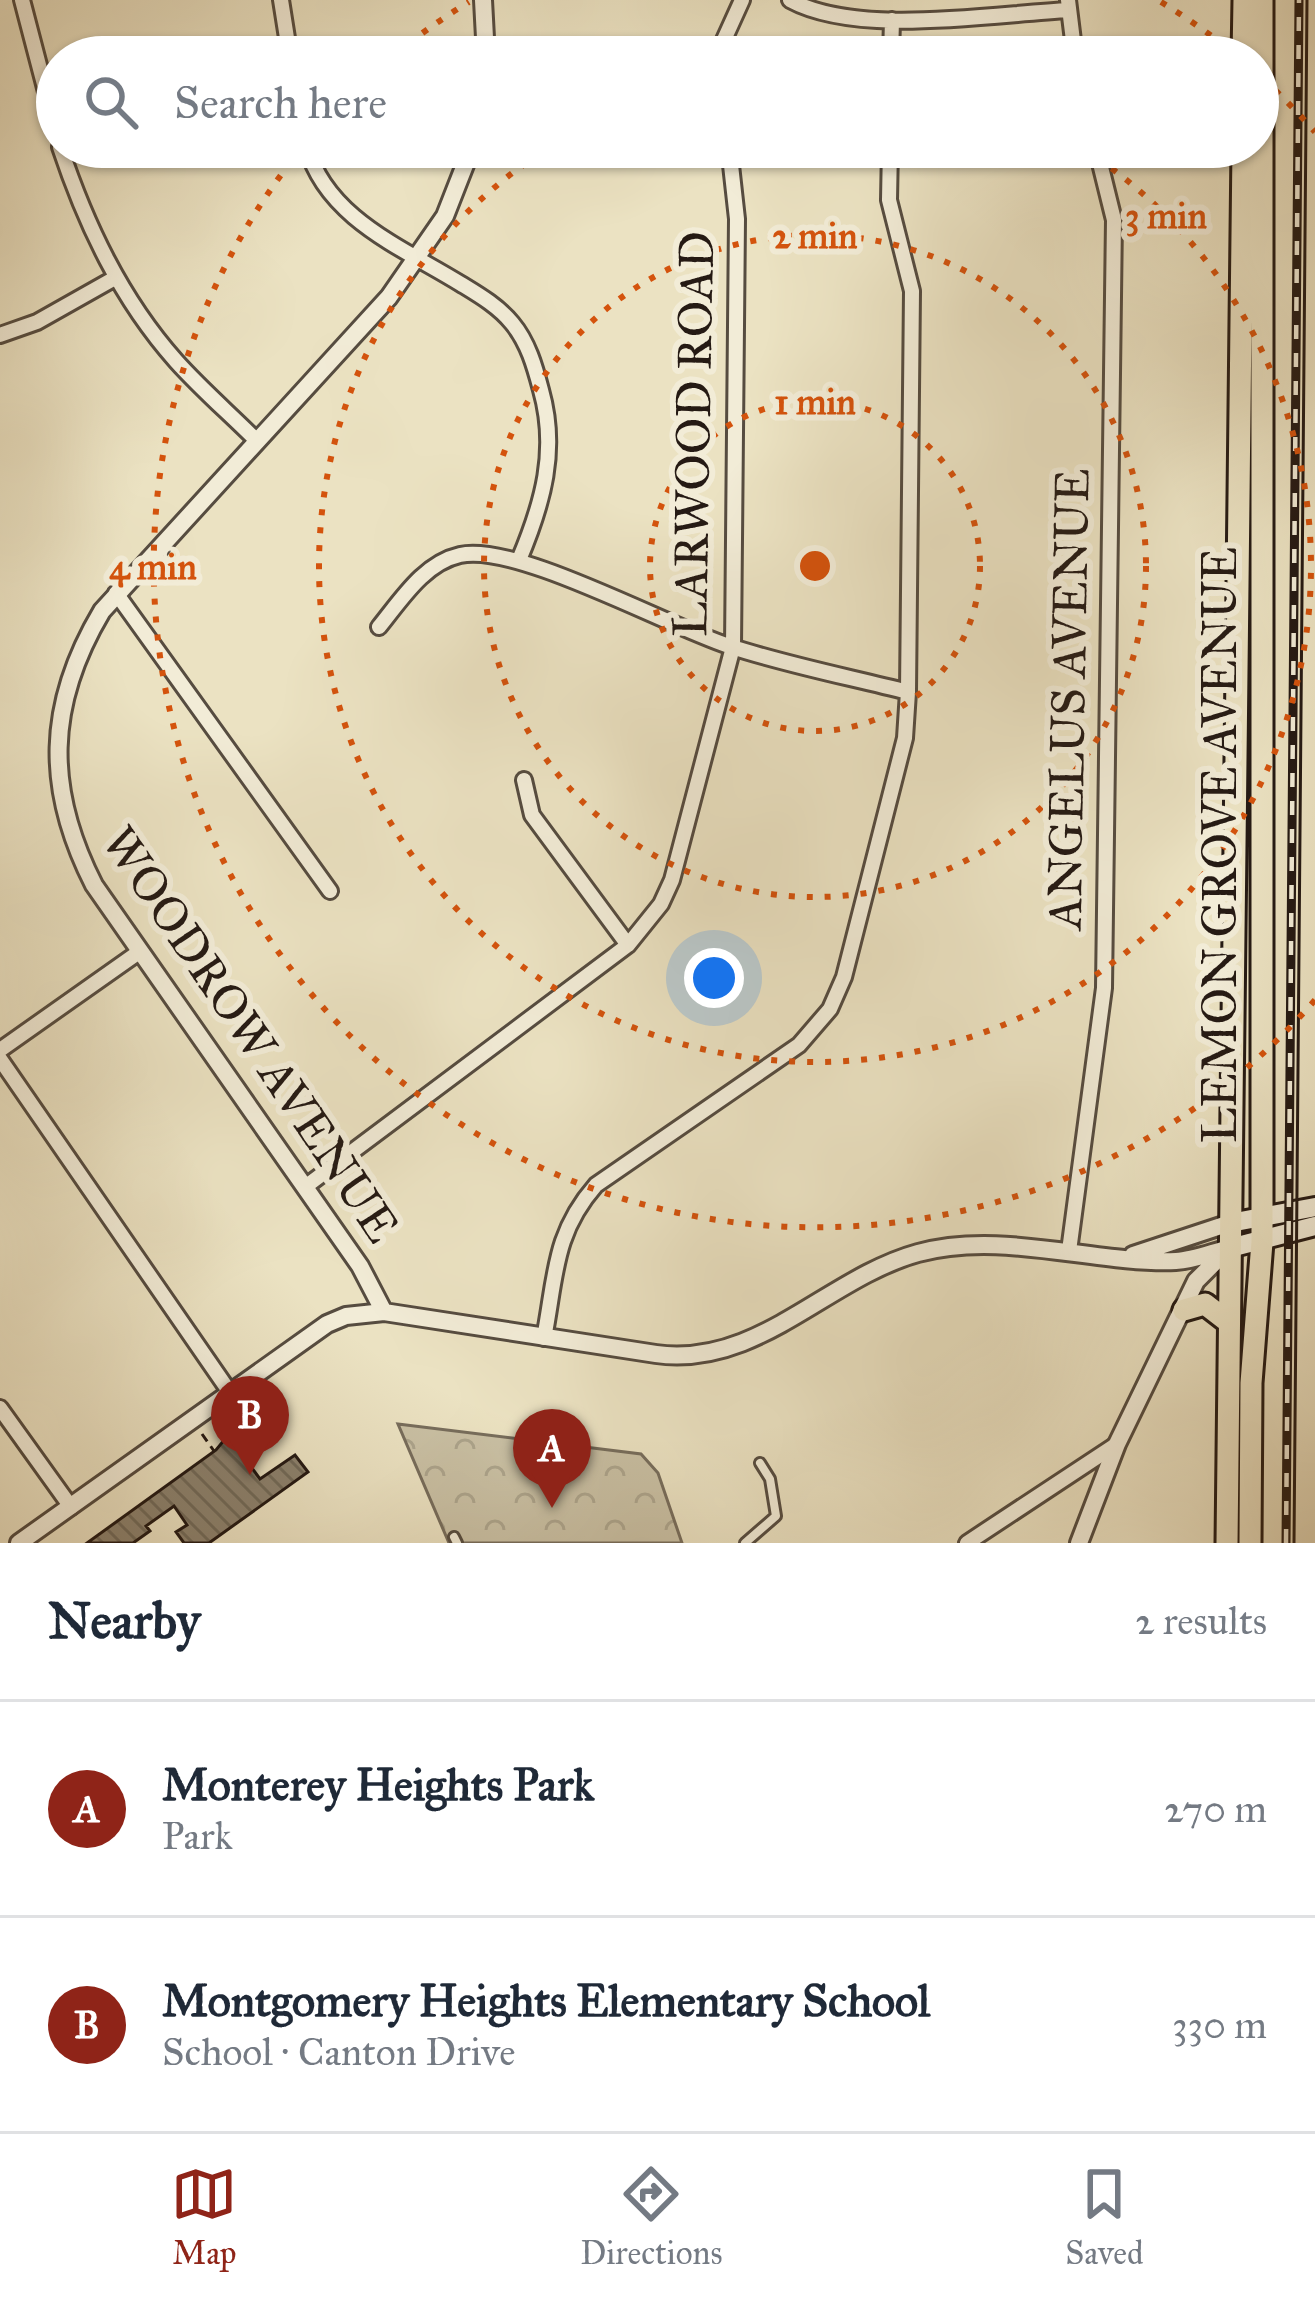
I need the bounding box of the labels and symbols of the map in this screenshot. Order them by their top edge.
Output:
text: 3 min [1125,194,1207,238]
text: 2 min [772,214,858,258]
street label: LARWOOD ROAD [660,230,726,638]
text: 1 min [774,380,856,424]
street label: ANGELUS AVENUE [1034,468,1102,932]
text: 4 min [109,545,197,589]
centre of rings [794,545,836,587]
street label: LEMON GROVE AVENUE [1190,547,1249,1143]
street label: WOODROW AVENUE [90,815,412,1253]
your location [684,948,744,1008]
pin: B [211,1376,289,1475]
pin: A [513,1409,591,1508]

